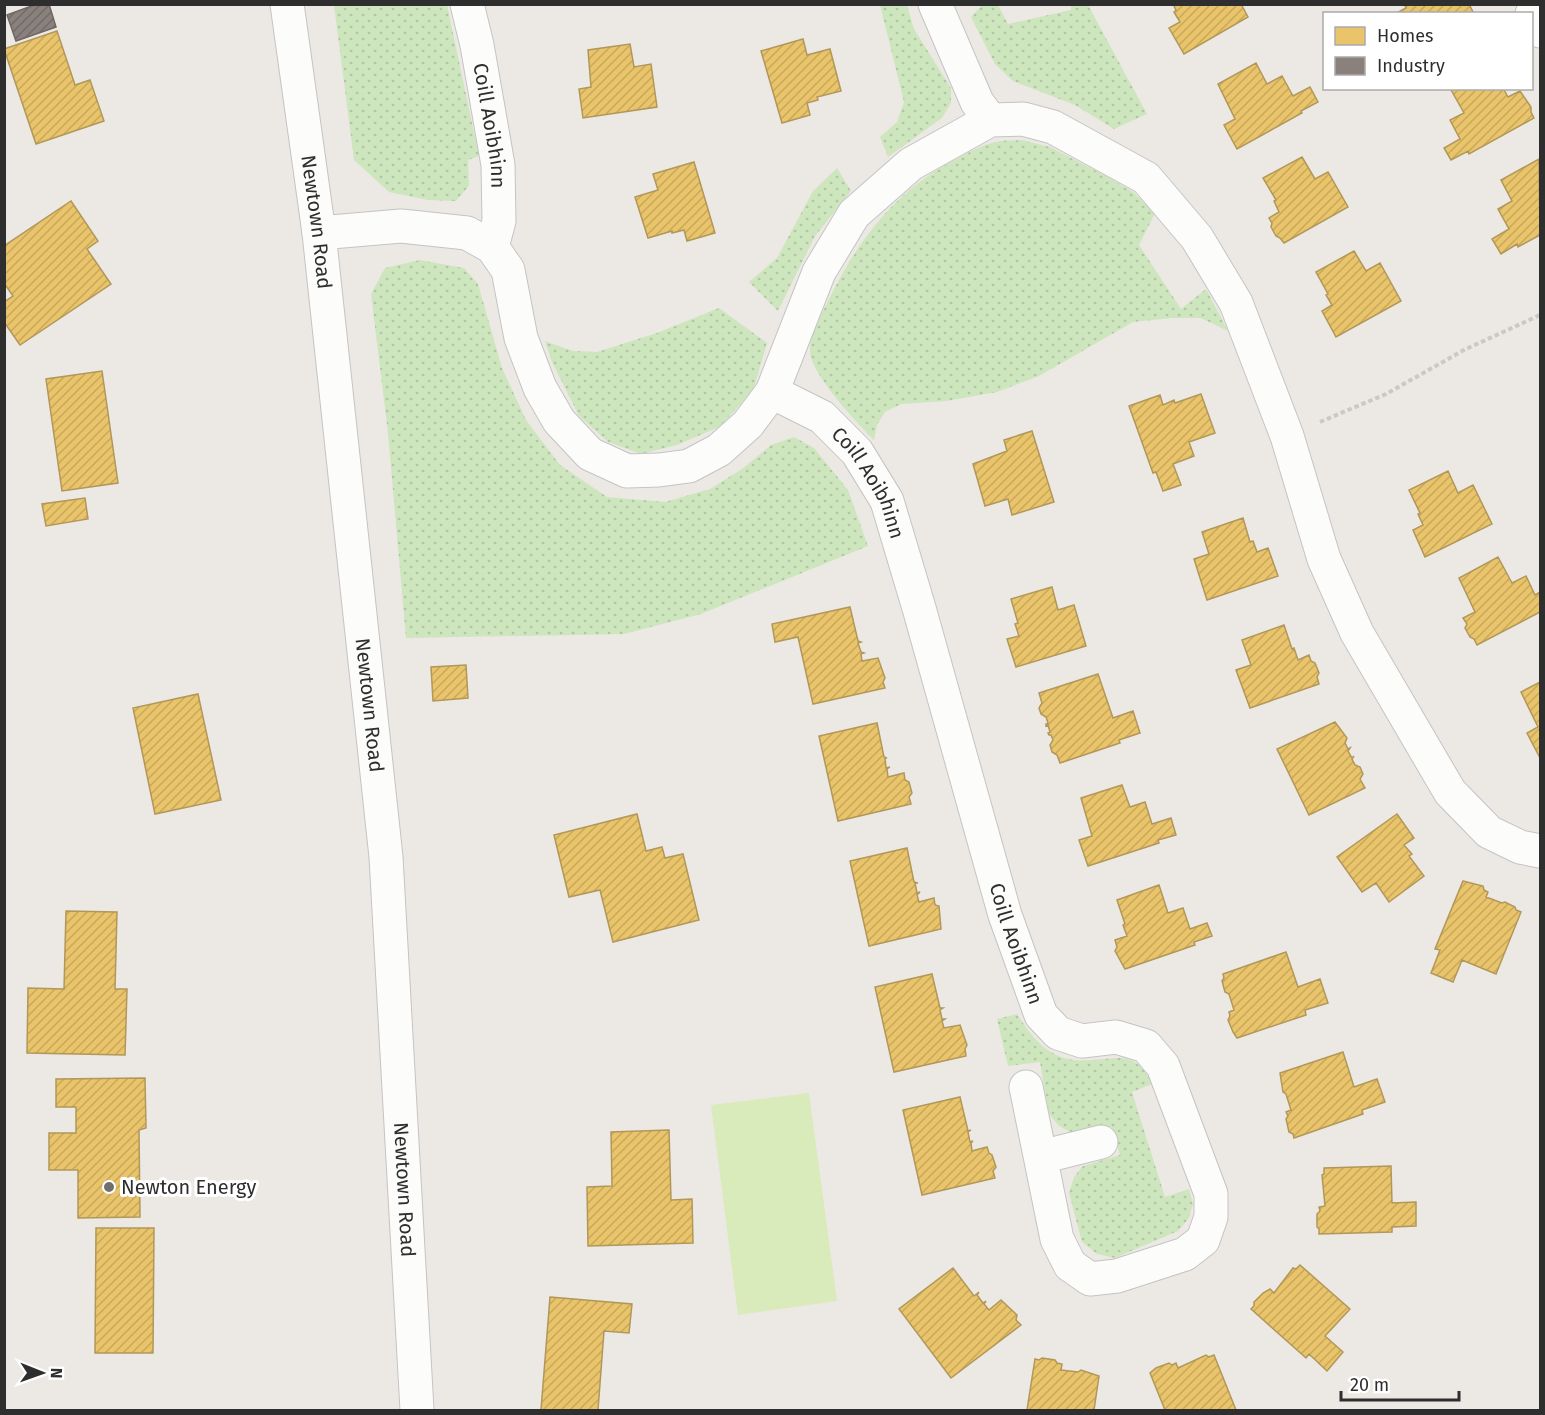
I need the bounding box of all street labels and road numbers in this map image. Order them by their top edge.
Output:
street label: Coill Aoibhinn [468,61,510,189]
street label: Newtown Road [296,153,337,290]
street label: Coill Aoibhinn [827,422,910,541]
street label: Newtown Road [351,637,389,773]
street label: Coill Aoibhinn [985,880,1048,1008]
street label: Newtown Road [389,1122,420,1258]

